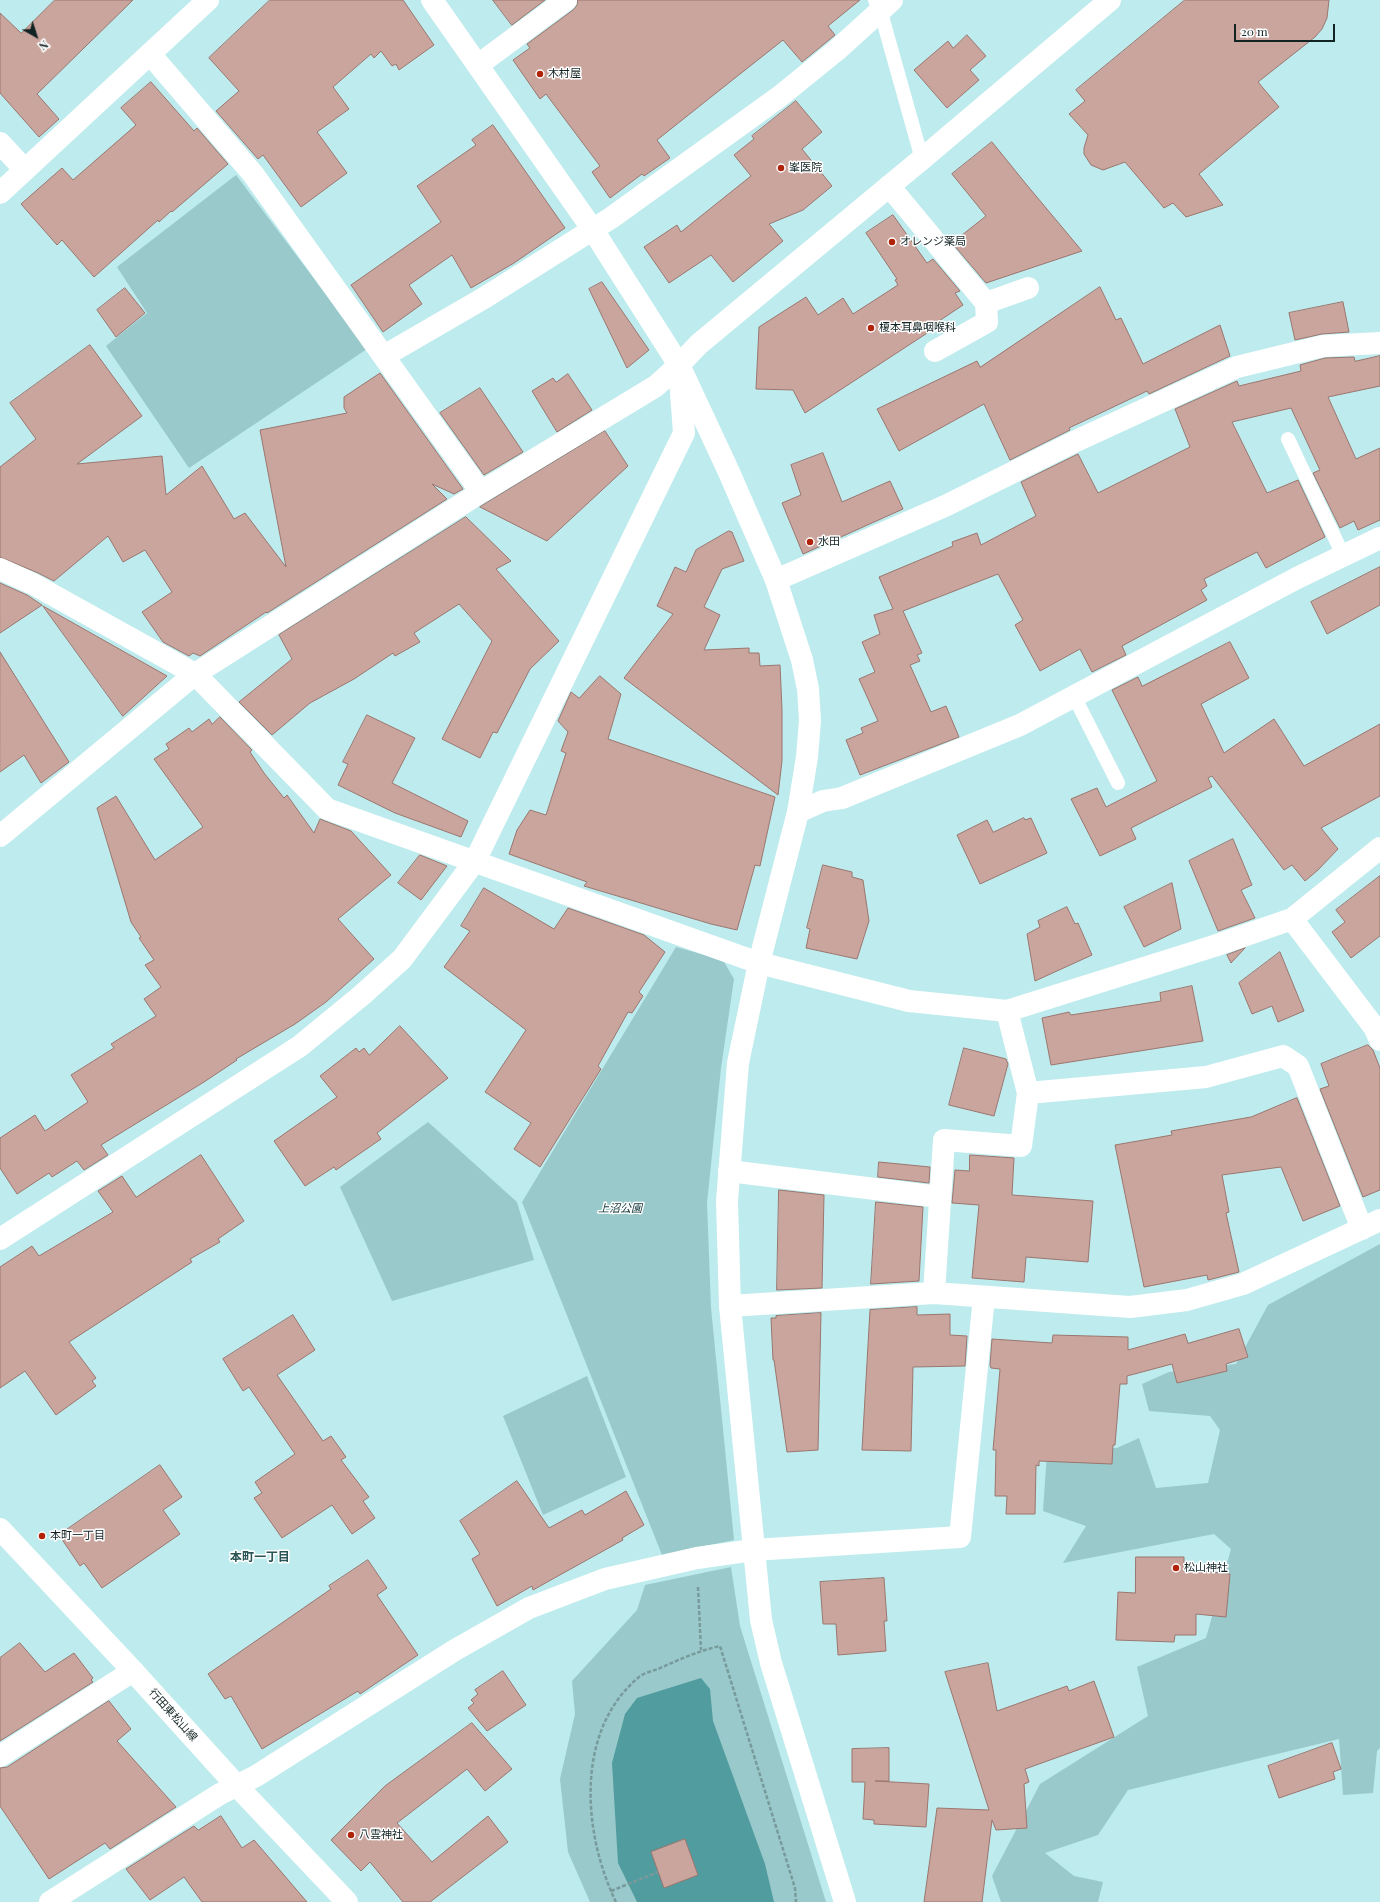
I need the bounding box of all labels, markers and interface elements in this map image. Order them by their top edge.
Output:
north arrow [16,16,56,56]
scale bar [1236,16,1337,42]
text: 20 m [1241,23,1268,39]
text: N [36,37,52,54]
place label: 木村屋 [548,67,581,81]
marker: 木村屋 [535,69,545,79]
place label: 峯医院 [789,161,822,175]
marker: 峯医院 [776,163,786,173]
place label: オレンジ薬局 [900,235,966,249]
marker: オレンジ薬局 [887,237,897,247]
place label: 榎本耳鼻咽喉科 [879,321,956,335]
marker: 榎本耳鼻咽喉科 [866,323,876,333]
place label: 水田 [818,535,840,549]
marker: 水田 [805,537,815,547]
park label: 上沼公園 [598,1202,642,1216]
place label: 本町一丁目 [50,1529,105,1543]
marker: 本町一丁目 [37,1531,47,1541]
district label: 本町一丁目 [230,1550,290,1564]
place label: 松山神社 [1184,1561,1228,1575]
marker: 松山神社 [1171,1563,1181,1573]
street label: 行田東松山線 [146,1686,200,1744]
place label: 八雲神社 [359,1828,403,1842]
marker: 八雲神社 [346,1830,356,1840]

